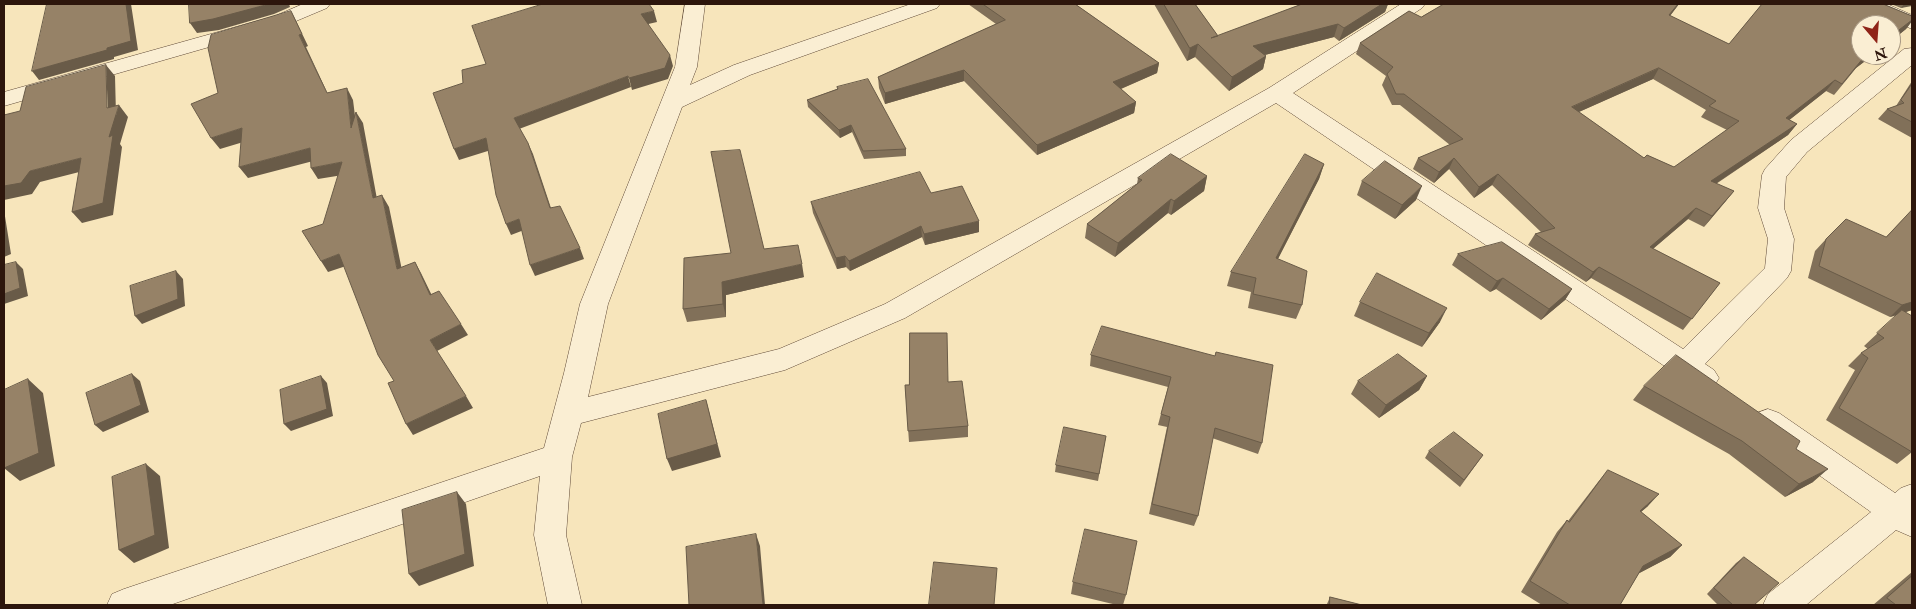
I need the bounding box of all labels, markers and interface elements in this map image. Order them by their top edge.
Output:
north arrow [1851,15,1901,65]
text: N [1872,44,1889,64]

